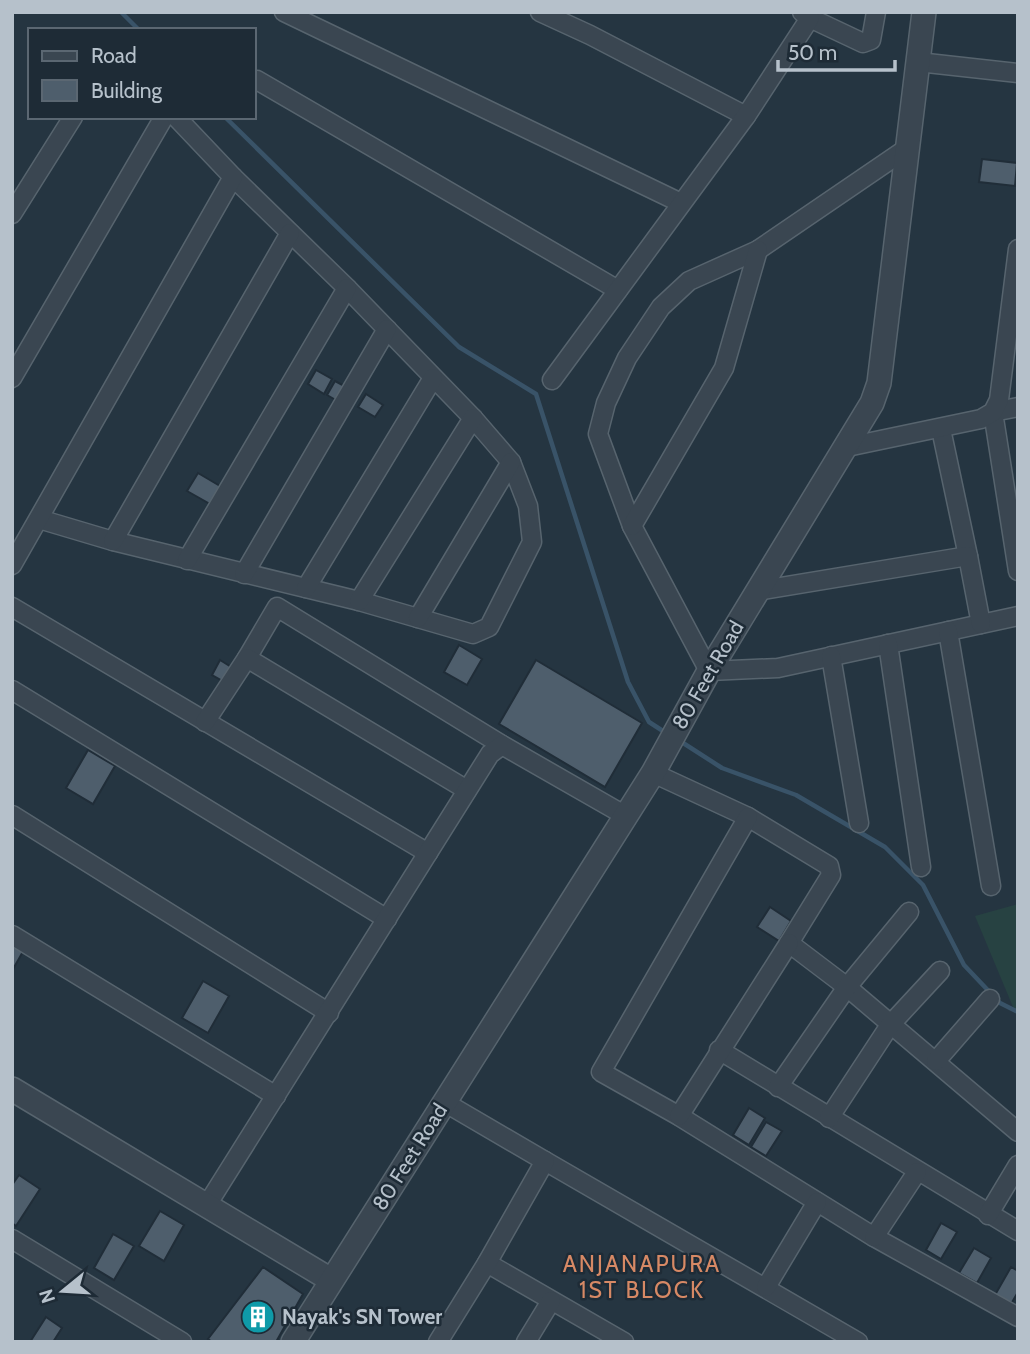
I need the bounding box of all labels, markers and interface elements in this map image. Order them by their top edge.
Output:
legend [28,28,256,119]
scale bar [778,28,895,72]
text: 50 m [788,40,837,65]
text: Road [91,43,137,68]
text: Building [91,78,163,103]
street label: 80 Feet Road [666,616,749,733]
street label: 80 Feet Road [367,1099,452,1215]
district label: ANJANAPURA 1ST BLOCK [563,1250,721,1304]
north arrow [28,1256,98,1326]
text: N [34,1286,60,1306]
building icon: Nayak's SN Tower [239,1298,277,1336]
place label: Nayak's SN Tower [282,1304,442,1329]

